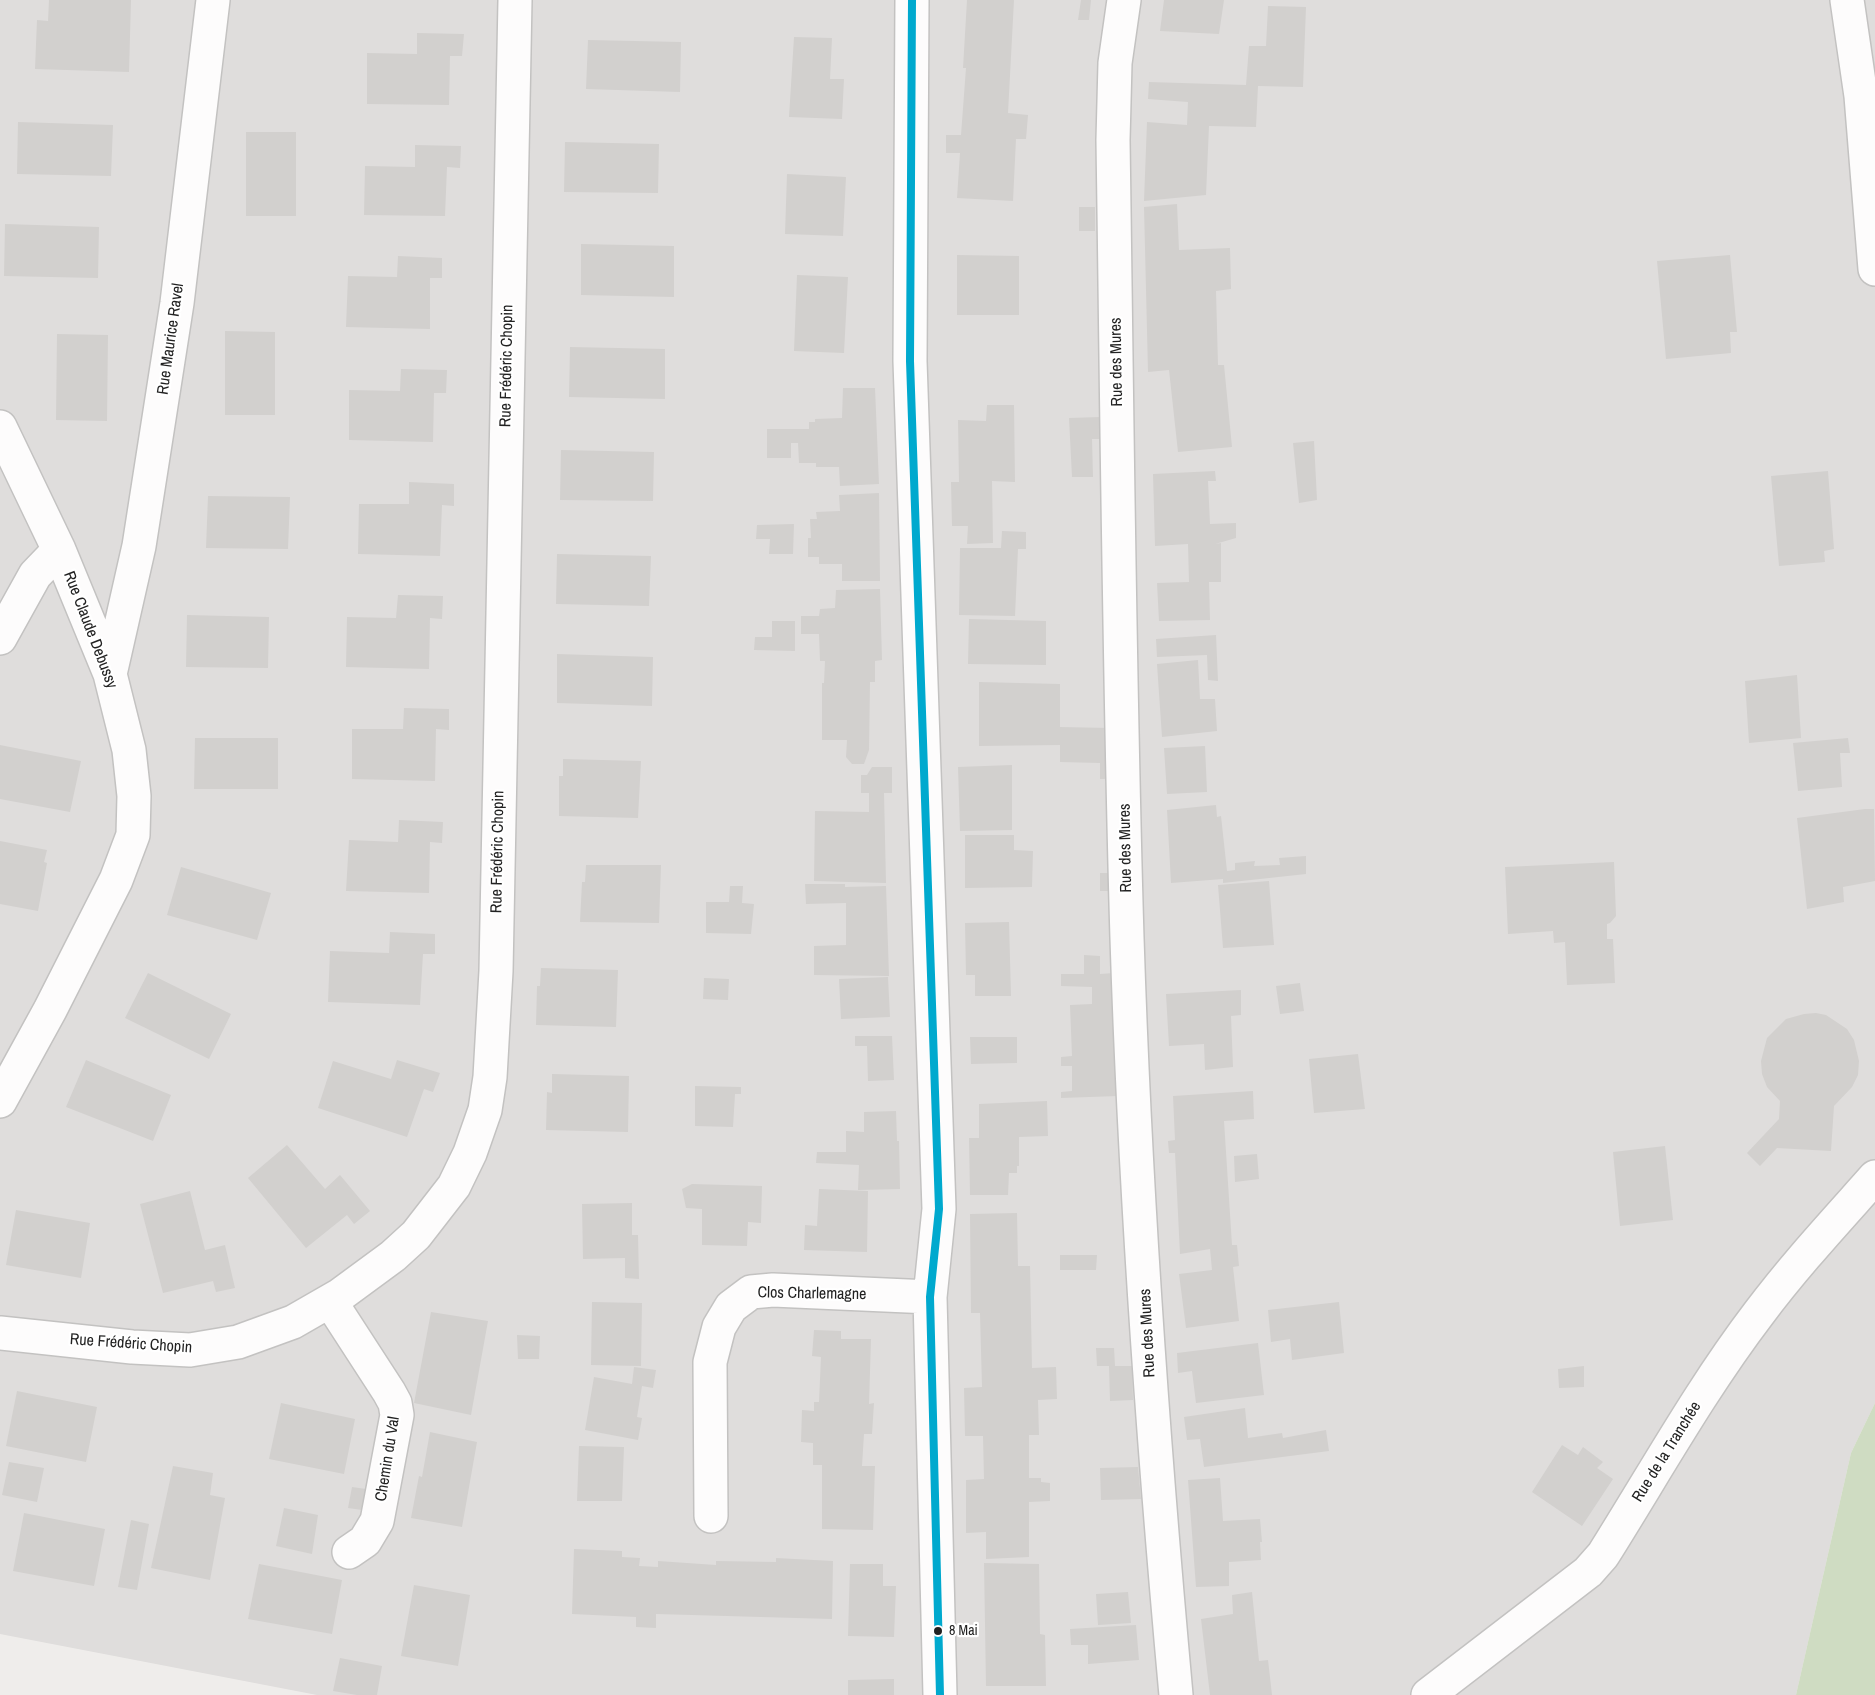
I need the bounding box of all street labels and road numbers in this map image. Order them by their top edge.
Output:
street label: Rue Maurice Ravel [154,282,188,396]
street label: Rue Frédéric Chopin [496,305,518,427]
street label: Rue des Mures [1107,317,1127,407]
street label: Rue Claude Debussy [59,569,121,691]
street label: Rue Frédéric Chopin [487,791,509,913]
street label: Rue des Mures [1116,803,1136,893]
street label: Clos Charlemagne [758,1283,866,1305]
street label: Rue des Mures [1136,1288,1160,1378]
street label: Rue Frédéric Chopin [69,1330,193,1358]
street label: Rue de la Tranchée [1628,1398,1706,1506]
street label: Chemin du Val [372,1415,404,1503]

